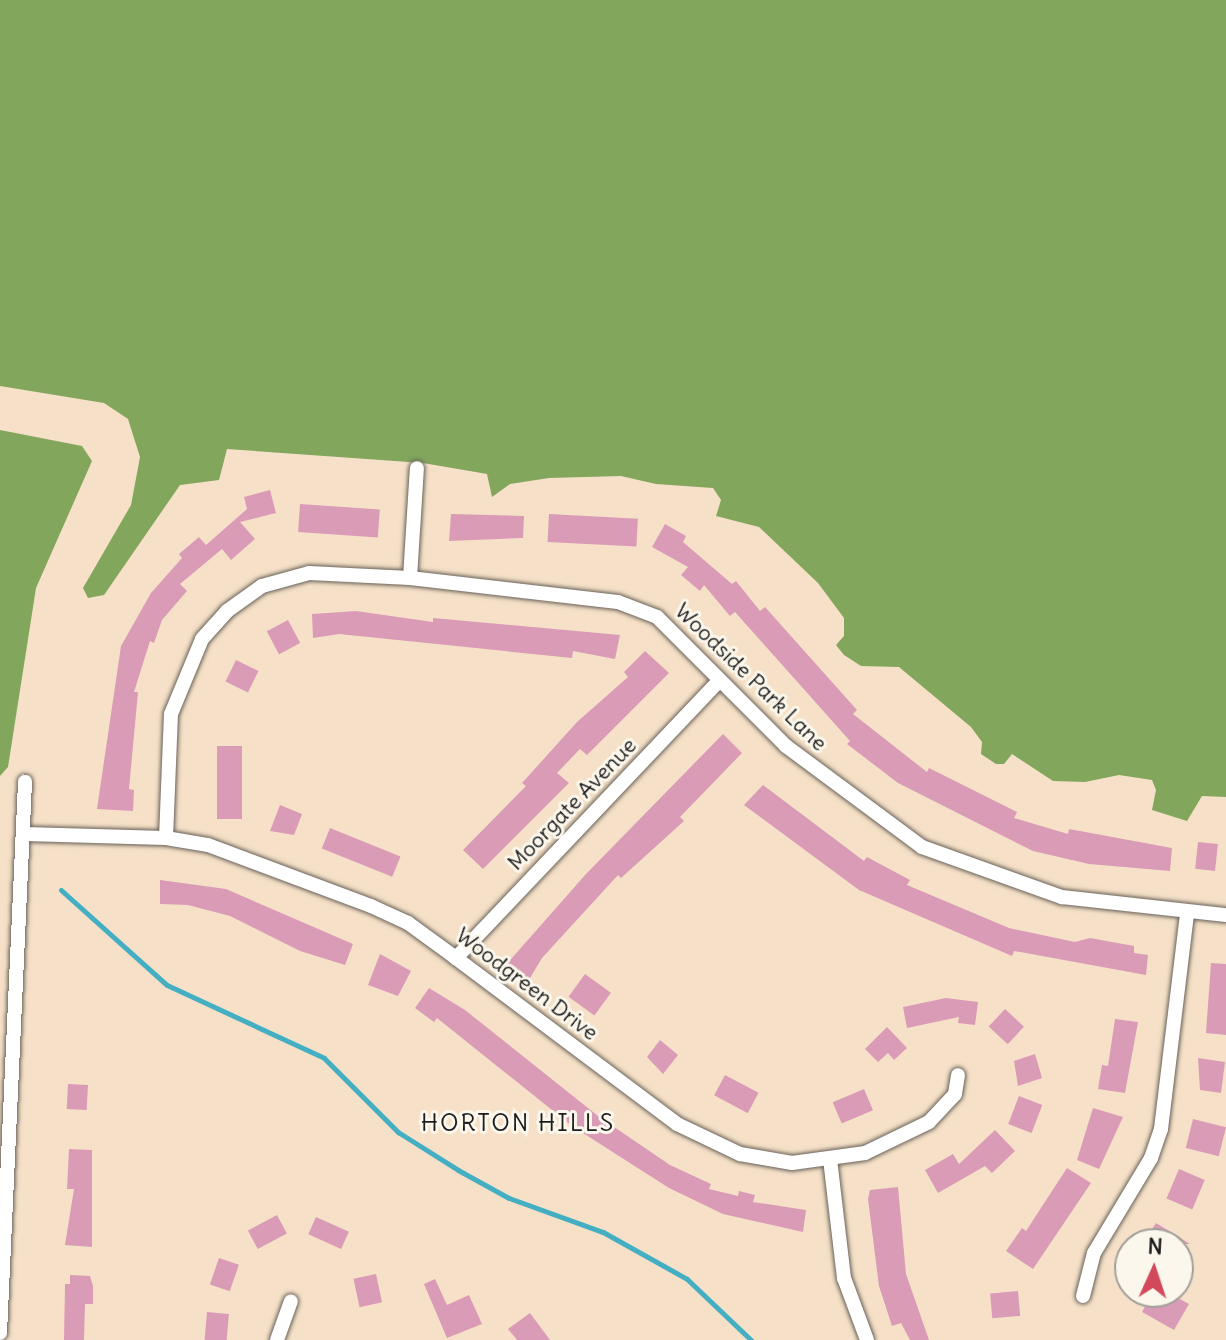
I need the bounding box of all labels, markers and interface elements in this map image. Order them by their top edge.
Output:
street label: Woodside Park Lane [669,598,833,756]
street label: Moorgate Avenue [502,732,642,876]
street label: Woodgreen Drive [451,922,603,1046]
district label: HORTON HILLS [421,1109,615,1137]
north arrow [1114,1228,1194,1308]
text: N [1147,1232,1163,1260]

